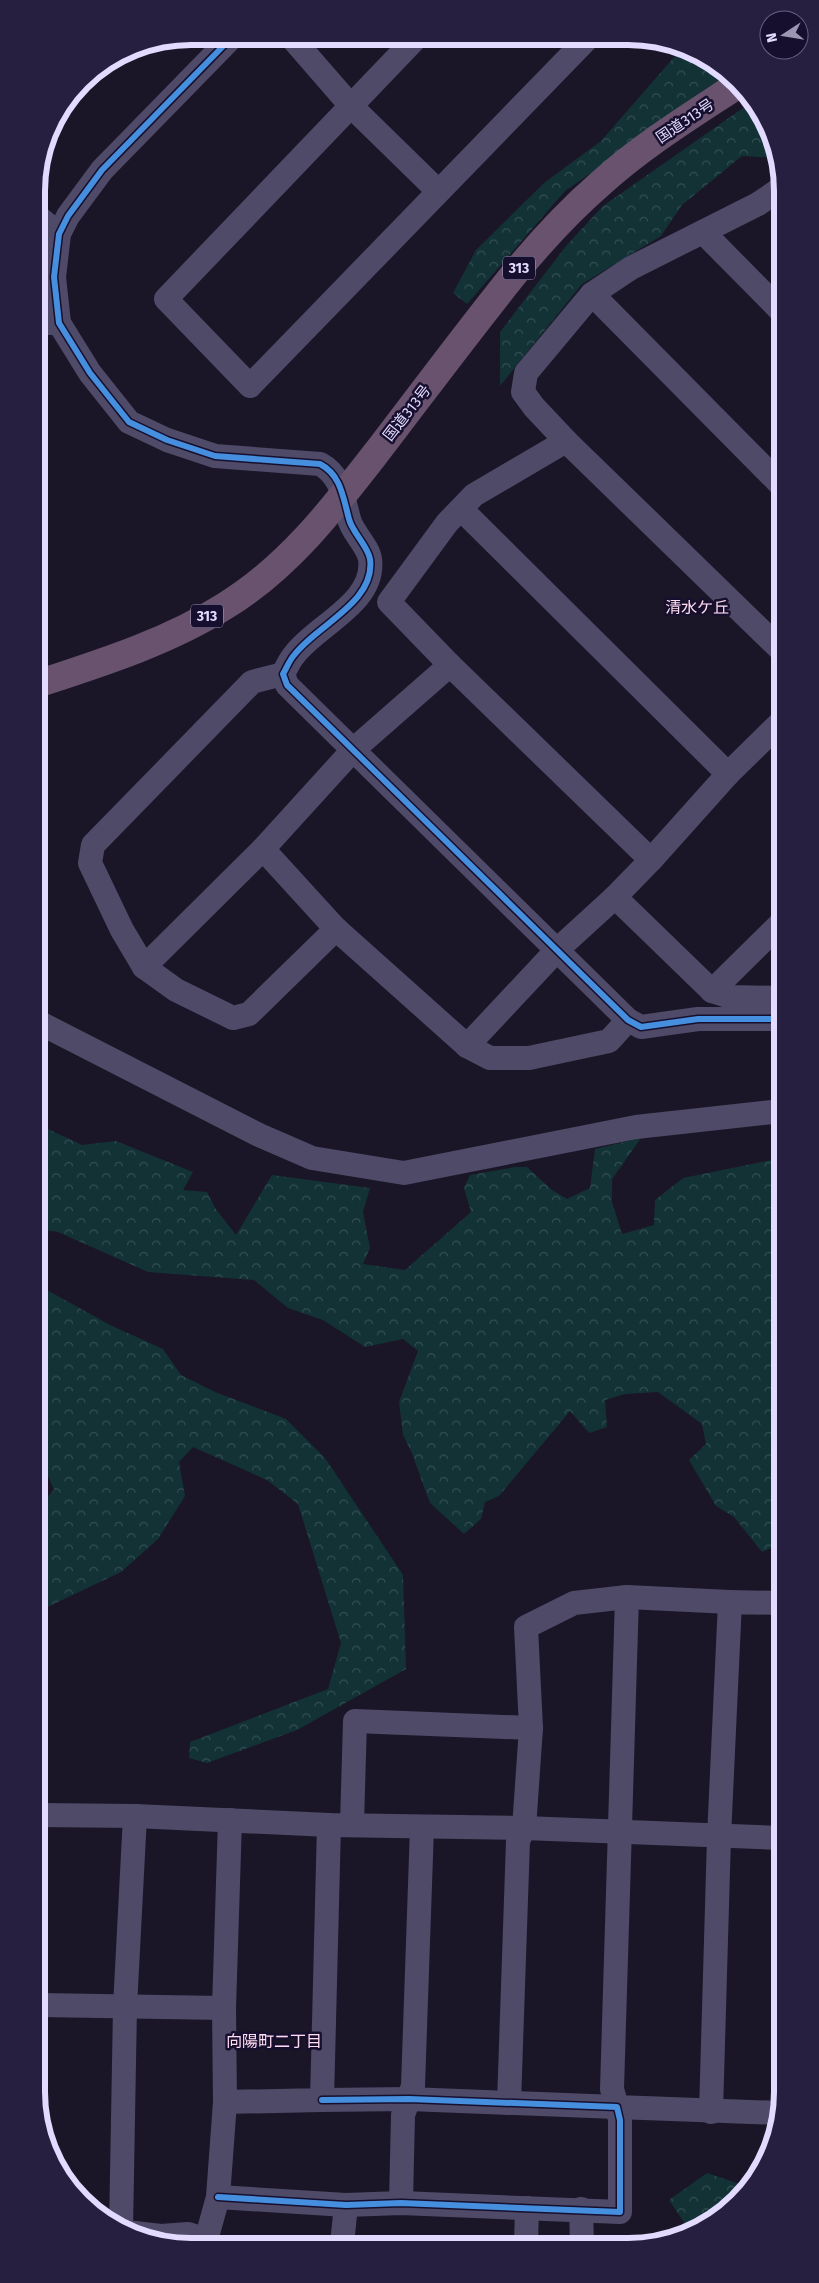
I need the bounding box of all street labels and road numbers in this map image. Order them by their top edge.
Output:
street label: 国道313号 [653,95,717,147]
road number: 313 [503,256,535,280]
street label: 国道313号 [380,381,434,445]
road number: 313 [191,604,223,628]

